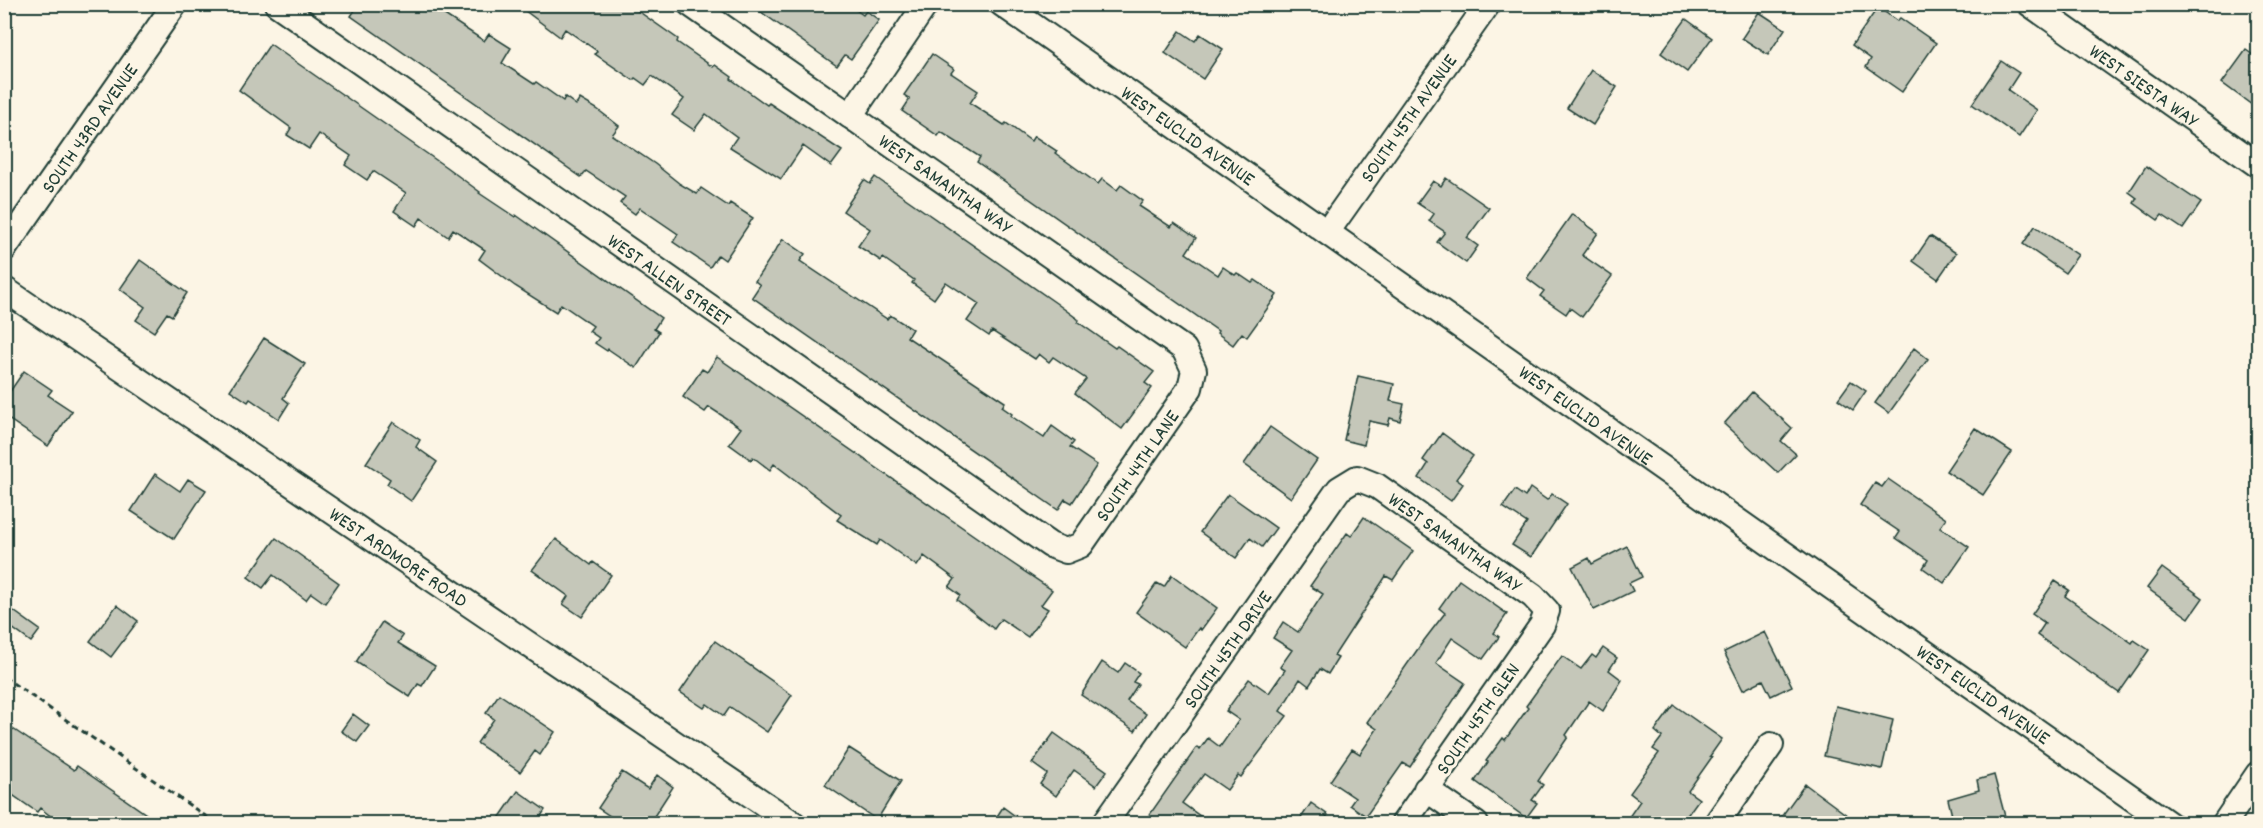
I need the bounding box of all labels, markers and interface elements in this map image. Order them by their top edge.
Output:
street label: WEST SIESTA WAY [2082,39,2204,136]
street label: SOUTH 45TH AVENUE [1355,49,1465,189]
street label: SOUTH 43RD AVENUE [36,59,146,200]
street label: WEST EUCLID AVENUE [1114,81,1260,194]
street label: WEST SAMANTHA WAY [872,129,1017,243]
street label: WEST ALLEN STREET [601,228,736,335]
street label: WEST EUCLID AVENUE [1512,360,1657,474]
street label: SOUTH 44TH LANE [1090,405,1188,528]
street label: WEST SAMANTHA WAY [1381,487,1527,601]
street label: WEST ARDMORE ROAD [322,502,472,616]
street label: SOUTH 45TH DRIVE [1178,586,1281,715]
street label: WEST EUCLID AVENUE [1909,639,2055,753]
street label: SOUTH 45TH GLEN [1431,658,1528,781]

